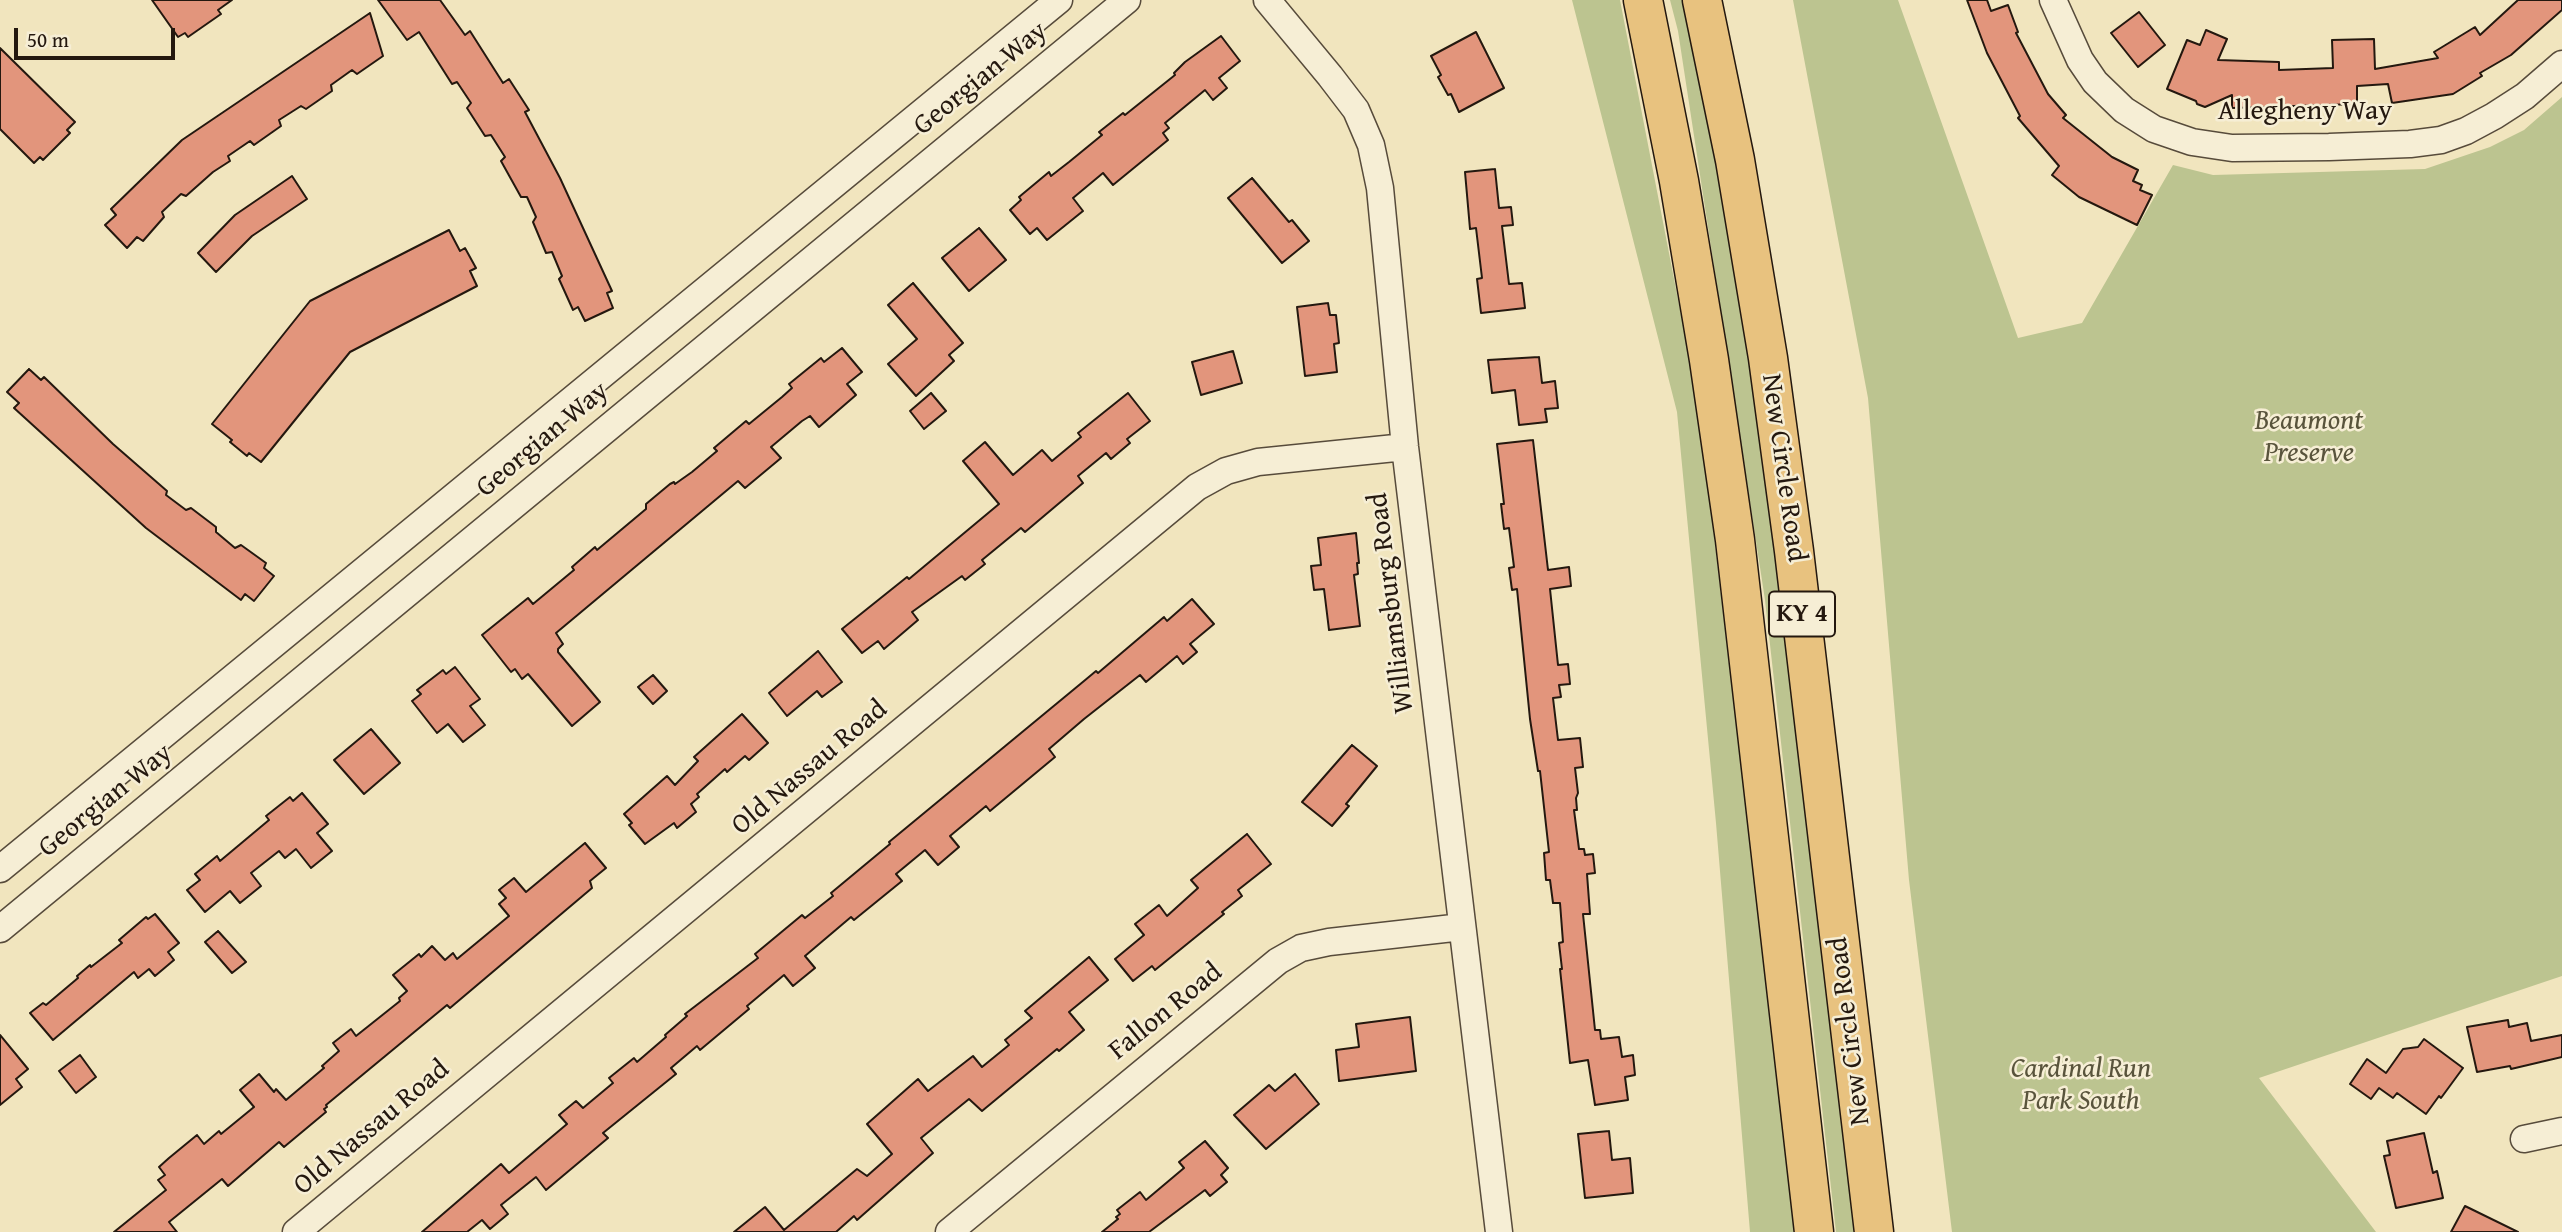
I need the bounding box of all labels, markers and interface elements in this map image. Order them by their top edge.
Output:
scale bar [18,14,178,58]
street label: Georgian Way [907,15,1055,143]
text: 50 m [27,24,69,55]
street label: Allegheny Way [2218,95,2392,129]
street label: New Circle Road [1753,372,1813,564]
street label: Georgian Way [470,375,616,505]
park label: Beaumont Preserve [2255,405,2363,471]
street label: Williamsburg Road [1362,491,1422,715]
road number: KY 4 [1769,592,1835,636]
street label: Old Nassau Road [725,693,895,843]
street label: Georgian Way [32,737,180,865]
street label: New Circle Road [1822,935,1878,1127]
street label: Fallon Road [1102,956,1230,1068]
street label: Old Nassau Road [287,1053,457,1203]
park label: Cardinal Run Park South [2011,1053,2151,1119]

